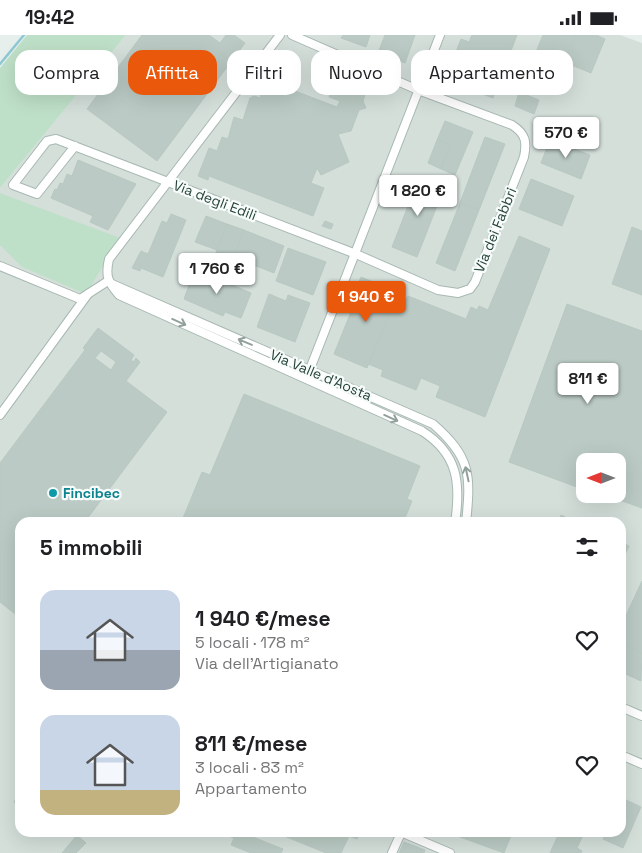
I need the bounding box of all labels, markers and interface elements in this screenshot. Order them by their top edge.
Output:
text: 19:42 [25,5,74,30]
chip: Compra [15,50,118,95]
chip: Affitta [128,50,217,95]
chip: Filtri [227,50,301,95]
chip: Nuovo [311,50,401,95]
chip: Appartamento [411,50,573,95]
pin: 570 € [531,117,601,159]
text: 570 € [544,122,588,143]
pin: 1 820 € [372,175,464,217]
street label: Via degli Edili [171,176,259,224]
text: 1 820 € [390,180,446,201]
street label: Via dei Fabbri [470,185,520,275]
pin: 1 760 € [171,253,263,295]
text: 1 760 € [189,258,245,279]
pin: 1 940 € [320,281,412,323]
text: 1 940 € [338,286,394,307]
one-way arrow [171,318,186,328]
one-way arrow [238,336,253,346]
street label: Via Valle d'Aosta [267,345,375,405]
pin: 811 € [553,363,623,405]
text: 811 € [569,368,607,389]
one-way arrow [383,413,398,423]
north arrow [576,453,626,503]
map controls [576,453,626,503]
one-way arrow [462,467,471,483]
place label: Fincibec [63,484,120,502]
marker: Fincibec [47,487,59,499]
icon: filters [573,533,601,561]
text: 5 immobili [40,534,142,561]
text: 1 940 €/mese [195,605,331,632]
icon: home [80,610,140,670]
icon: heart [573,626,601,654]
text: 5 locali · 178 m² [195,632,310,653]
text: Via dell'Artigianato [195,653,339,674]
text: 811 €/mese [195,730,307,757]
icon: home [80,735,140,795]
icon: heart [573,751,601,779]
text: 3 locali · 83 m² [195,757,304,778]
text: Appartamento [195,778,307,799]

